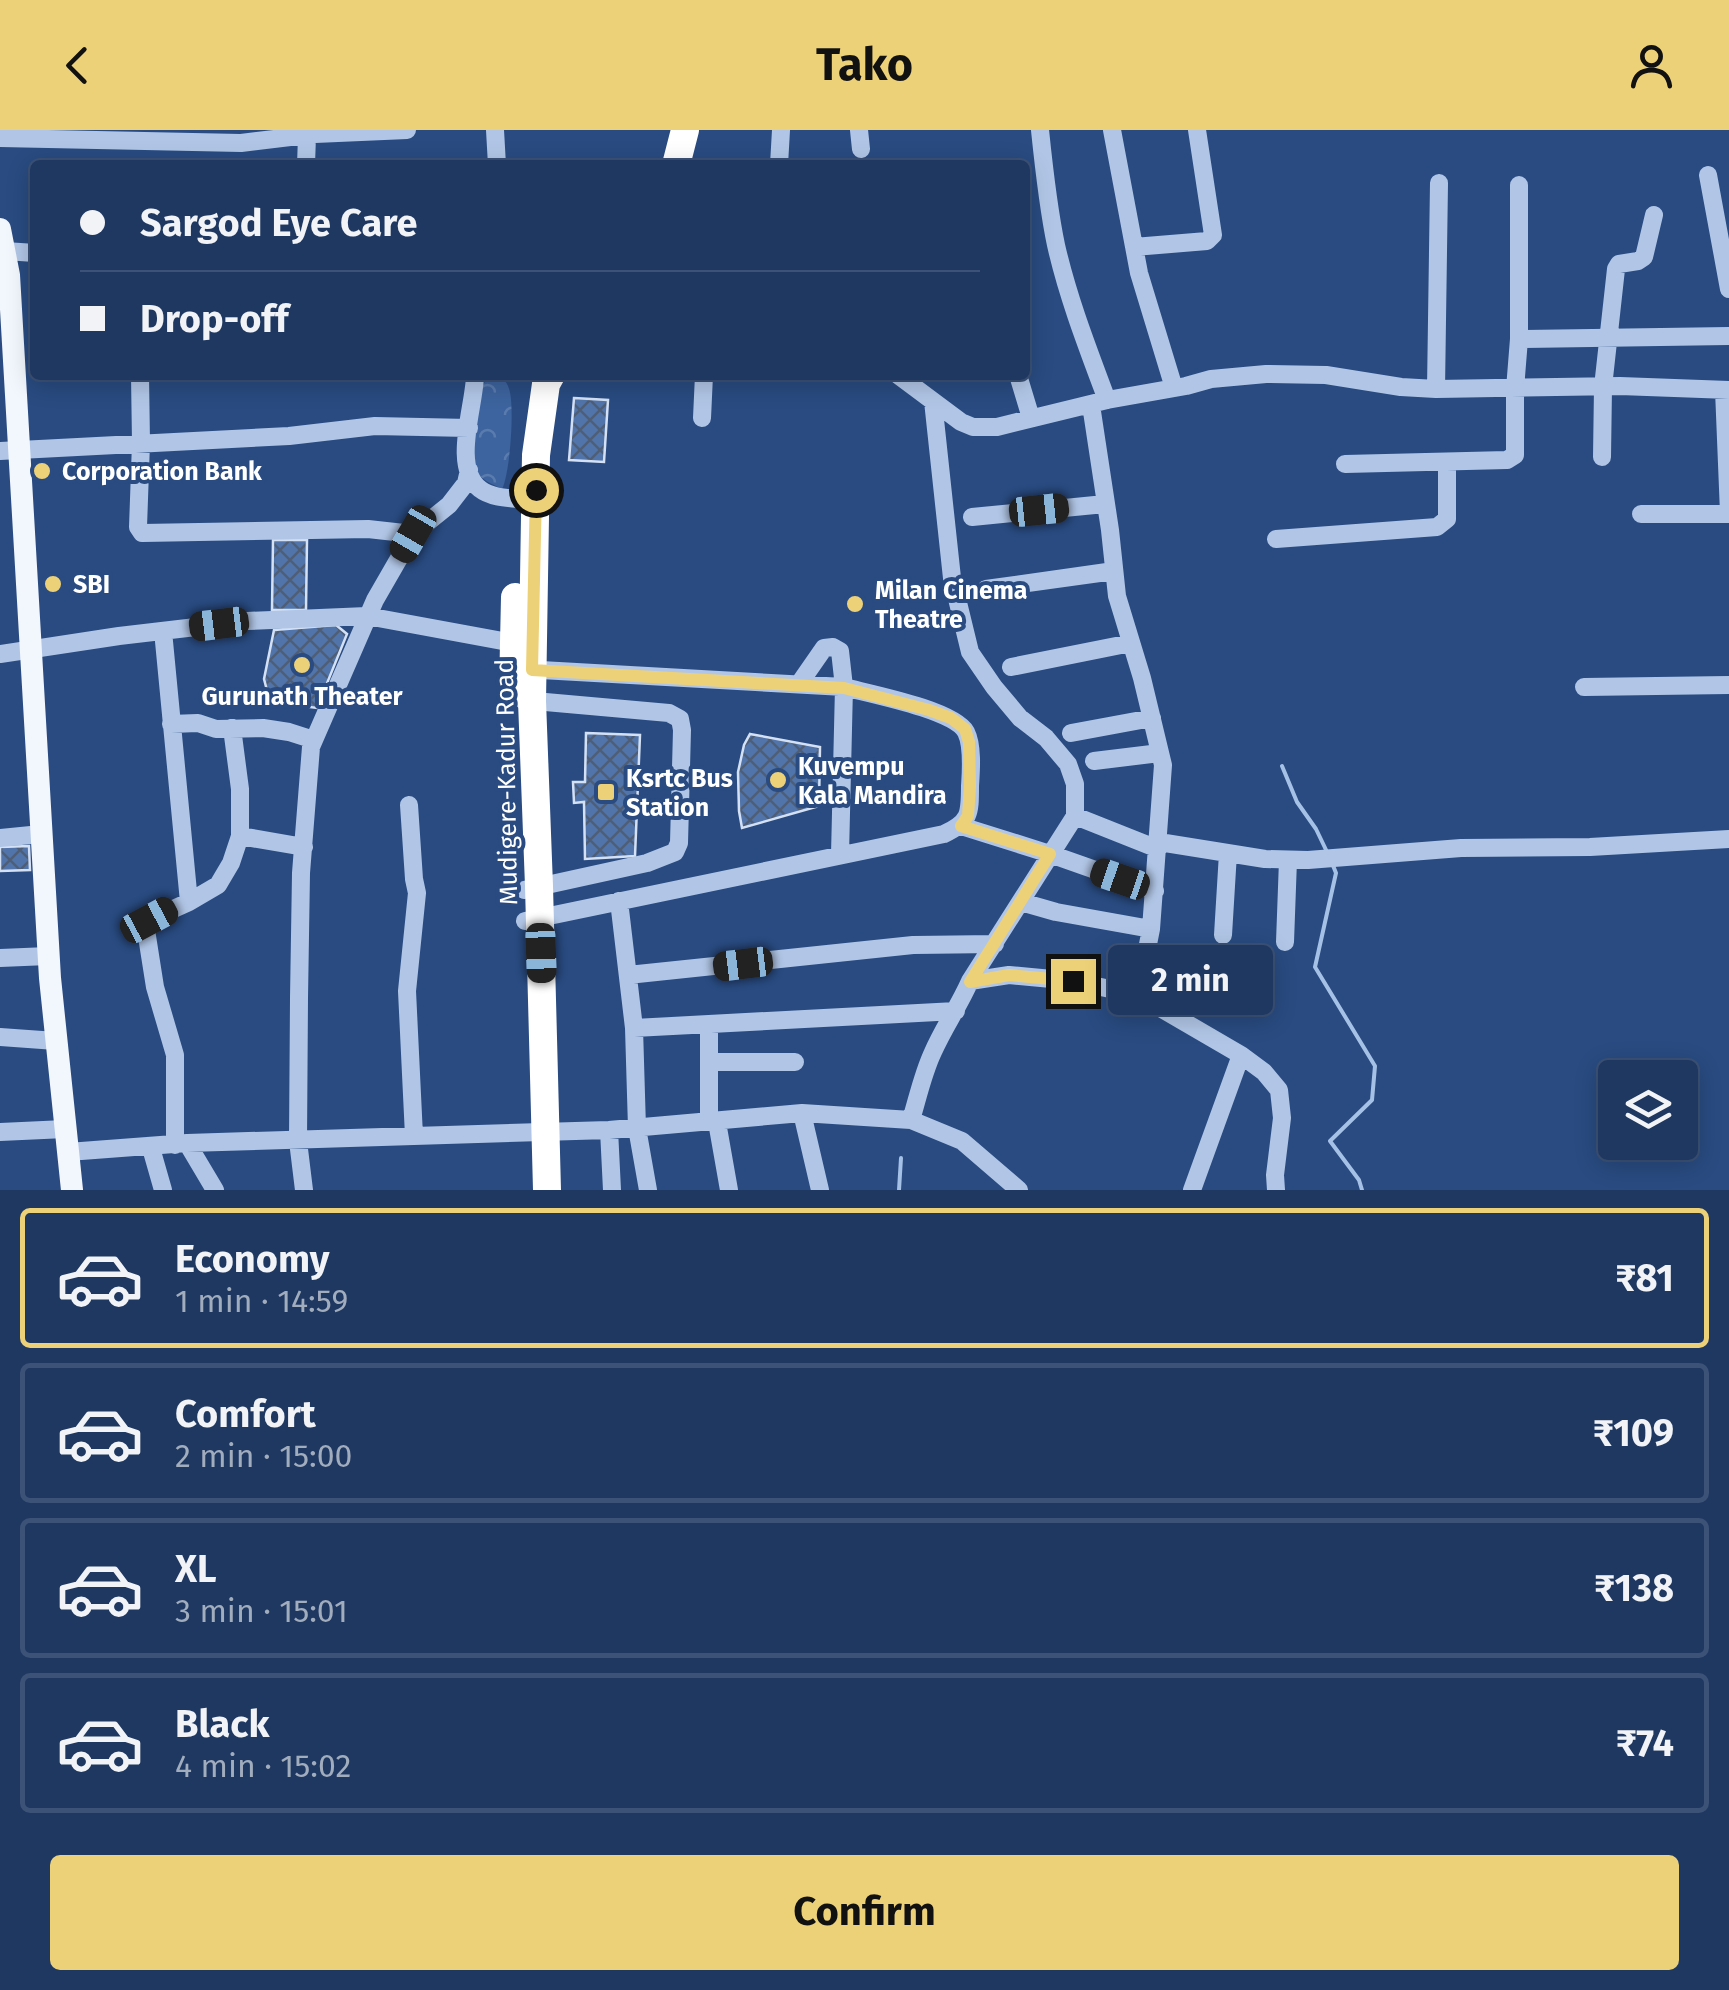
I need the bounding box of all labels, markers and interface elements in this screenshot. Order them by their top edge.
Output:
icon: back [50,38,105,93]
text: Tako [816,38,913,92]
icon: person [1624,38,1679,93]
text: Sargod Eye Care [140,200,417,246]
text: Drop-off [140,296,288,342]
place label: Corporation Bank [62,457,263,487]
marker: Corporation Bank [31,460,53,482]
route start [514,468,559,513]
car [1008,492,1070,528]
car [385,501,441,567]
place label: SBI [73,570,110,600]
marker: SBI [42,573,64,595]
place label: Milan Cinema Theatre [875,576,1028,635]
marker: Milan Cinema Theatre [844,593,866,615]
car [187,605,251,643]
marker: Gurunath Theater [291,654,313,676]
street label: Mudigere-Kadur Road [490,659,524,905]
place label: Gurunath Theater [201,682,404,712]
place label: Kuvempu Kala Mandira [798,752,947,811]
place label: Ksrtc Bus Station [626,764,733,823]
marker: Kuvempu Kala Mandira [767,769,789,791]
marker: Ksrtc Bus Station [595,781,617,803]
car [1087,855,1153,903]
car [115,893,183,947]
car [525,922,557,984]
car [711,945,775,983]
callout: 2 min [1108,946,1273,1016]
route end [1051,959,1096,1004]
text: 2 min [1151,961,1230,999]
map controls [1598,1060,1698,1160]
button: layers [1598,1060,1698,1160]
icon: car [55,1233,145,1323]
text: Economy [175,1236,330,1282]
text: ₹81 [1615,1255,1674,1301]
text: 1 min · 14:59 [175,1282,348,1320]
icon: car [55,1388,145,1478]
text: Comfort [175,1391,316,1437]
text: ₹109 [1593,1410,1674,1456]
text: 2 min · 15:00 [175,1437,352,1475]
icon: car [55,1543,145,1633]
text: XL [175,1546,217,1592]
text: ₹138 [1594,1565,1674,1611]
text: 3 min · 15:01 [175,1592,348,1630]
icon: car [55,1698,145,1788]
text: Black [175,1701,270,1747]
text: ₹74 [1616,1720,1674,1766]
text: 4 min · 15:02 [175,1747,351,1785]
button: Confirm [50,1855,1679,1970]

